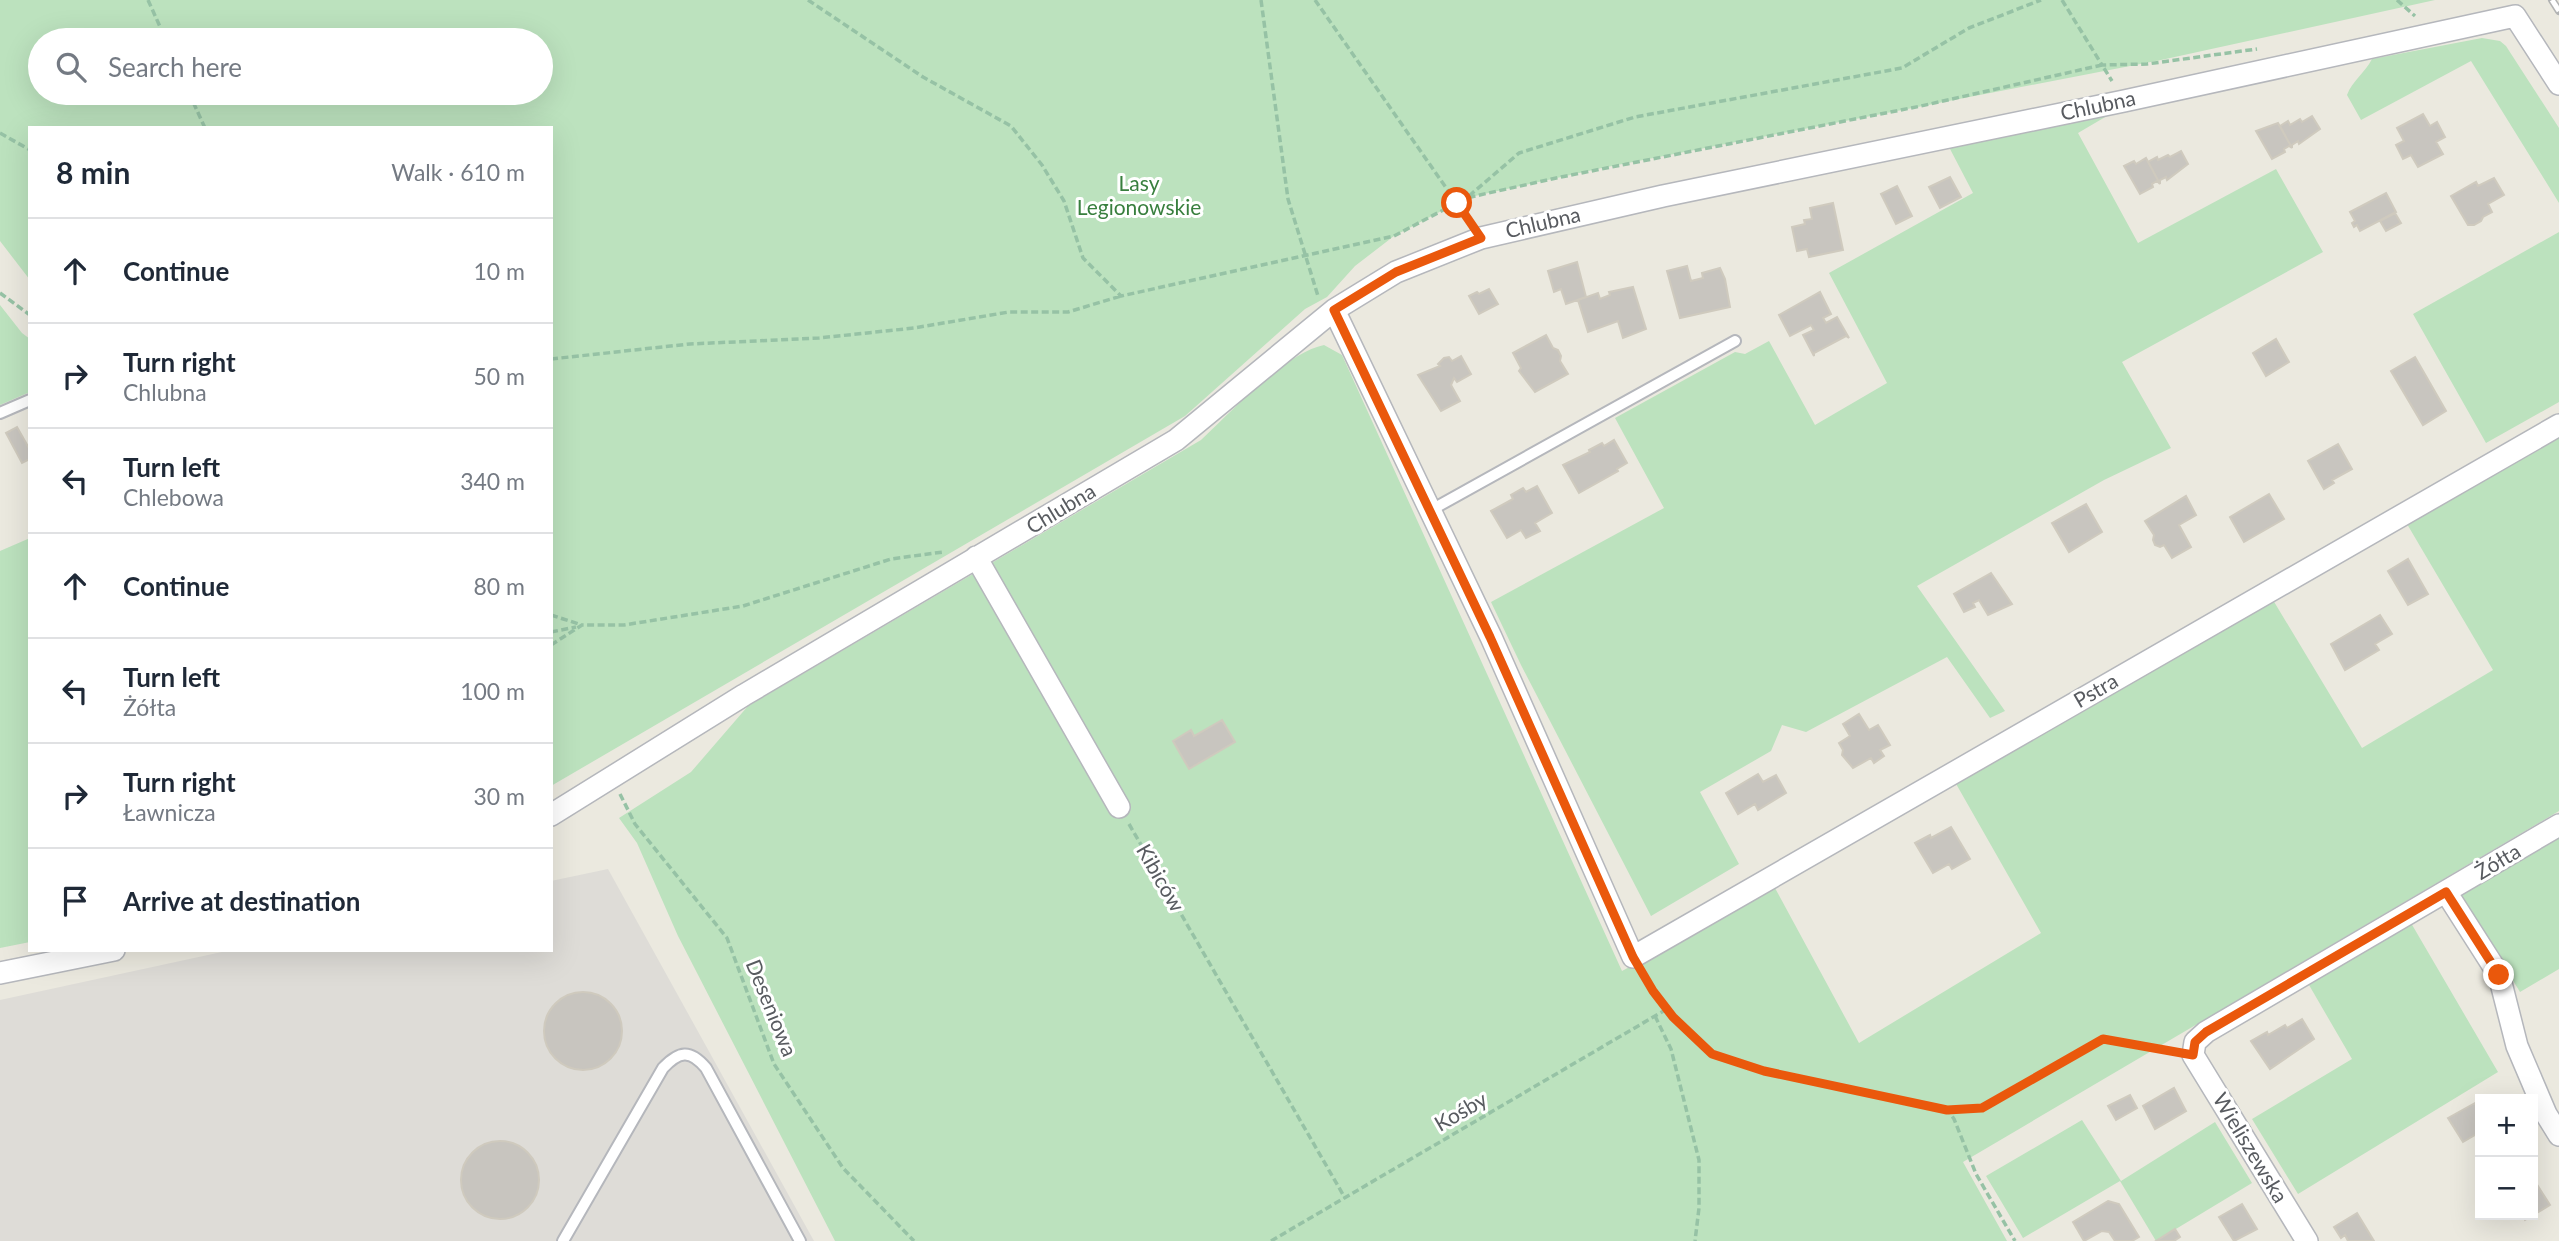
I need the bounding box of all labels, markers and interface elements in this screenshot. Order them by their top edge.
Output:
search box [28,28,553,105]
icon: search [52,48,90,86]
text: Search here [108,51,242,83]
street label: Chlubna [2058,84,2138,125]
text: 8 min [56,154,130,190]
text: Walk · 610 m [391,158,525,186]
park label: Lasy Legionowskie [1077,170,1201,219]
route start [1441,187,1472,218]
street label: Chlubna [1503,201,1583,242]
icon: ahead [56,252,94,290]
text: Continue [123,255,229,287]
text: 10 m [474,257,525,285]
text: Turn right [123,346,236,378]
icon: right [56,357,94,395]
text: 50 m [474,362,525,390]
text: Chlubna [123,378,207,406]
text: Turn left [123,451,220,483]
icon: left [56,462,94,500]
text: 340 m [460,467,525,495]
street label: Chlubna [1021,477,1099,538]
text: Chlebowa [123,483,224,511]
icon: ahead [56,567,94,605]
text: Continue [123,570,229,602]
text: 80 m [474,572,525,600]
text: Turn left [123,661,220,693]
street label: Pstra [2069,667,2122,712]
icon: left [56,672,94,710]
text: 100 m [460,677,525,705]
text: Żółta [123,693,176,721]
text: Turn right [123,766,236,798]
icon: right [56,777,94,815]
text: 30 m [474,782,525,810]
text: Ławnicza [123,798,216,826]
street label: Żółta [2470,838,2524,884]
street label: Kibiców [1132,839,1191,916]
icon: arrive [56,882,94,920]
text: Arrive at destination [123,885,360,917]
street label: Deseniowa [742,955,803,1060]
route end [2483,959,2514,990]
street label: Kośby [1430,1086,1491,1136]
street label: Wieliszewska [2209,1088,2294,1207]
map controls [2475,1094,2538,1220]
button: + [2475,1094,2538,1157]
button: − [2475,1157,2538,1220]

